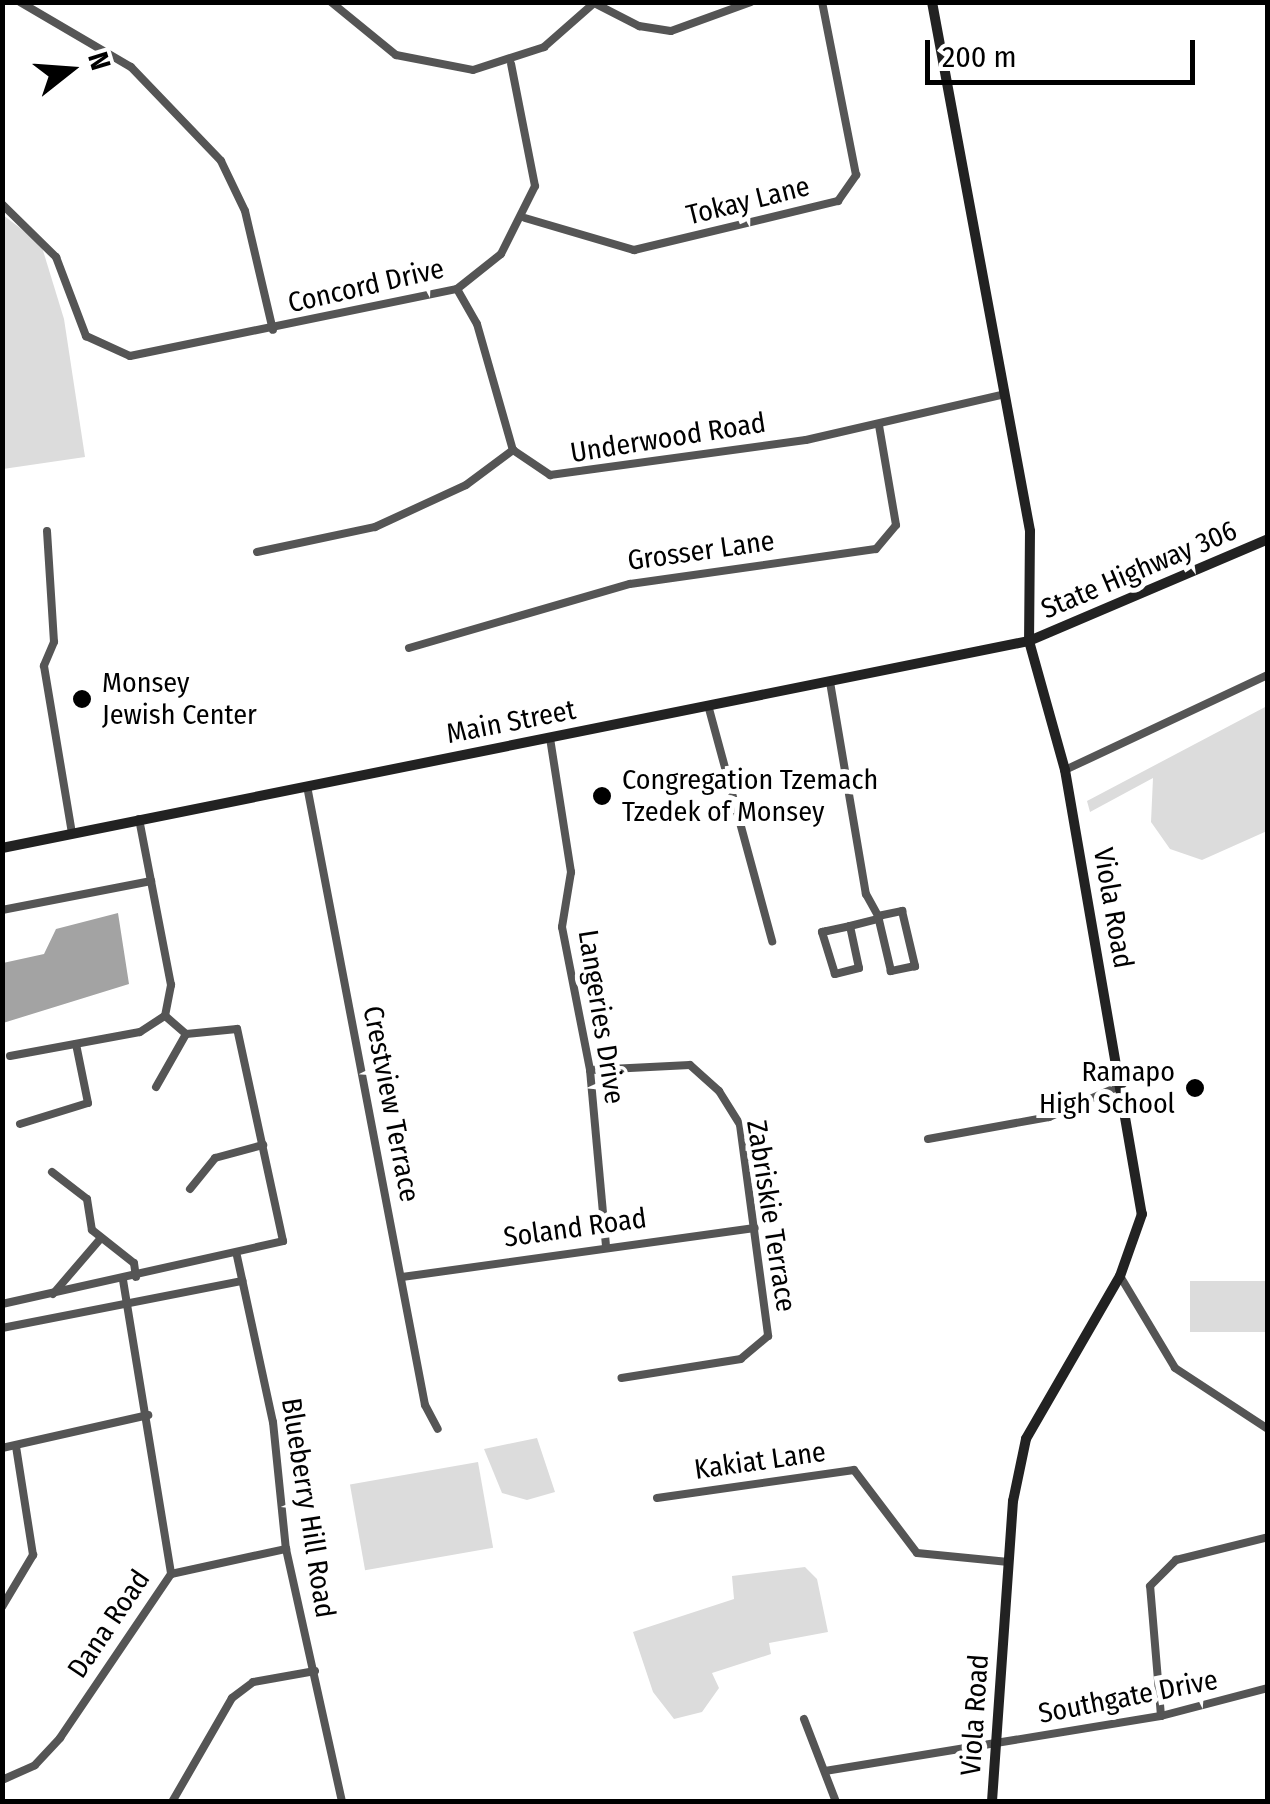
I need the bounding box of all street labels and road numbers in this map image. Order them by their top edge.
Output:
street label: Tokay Lane [683,169,813,233]
street label: Concord Drive [285,252,447,320]
street label: Underwood Road [568,406,768,470]
street label: State Highway 306 [1036,514,1242,626]
street label: Grosser Lane [625,524,777,578]
street label: Main Street [444,693,578,751]
street label: Viola Road [1086,845,1140,971]
street label: Langeries Drive [571,928,631,1106]
street label: Crestview Terrace [356,1003,426,1205]
street label: Zabriskie Terrace [739,1118,803,1314]
street label: Soland Road [501,1201,649,1255]
street label: Blueberry Hill Road [274,1396,342,1620]
street label: Kakiat Lane [692,1435,828,1487]
street label: Dana Road [61,1564,157,1684]
street label: Viola Road [954,1653,996,1777]
street label: Southgate Drive [1035,1663,1221,1731]

